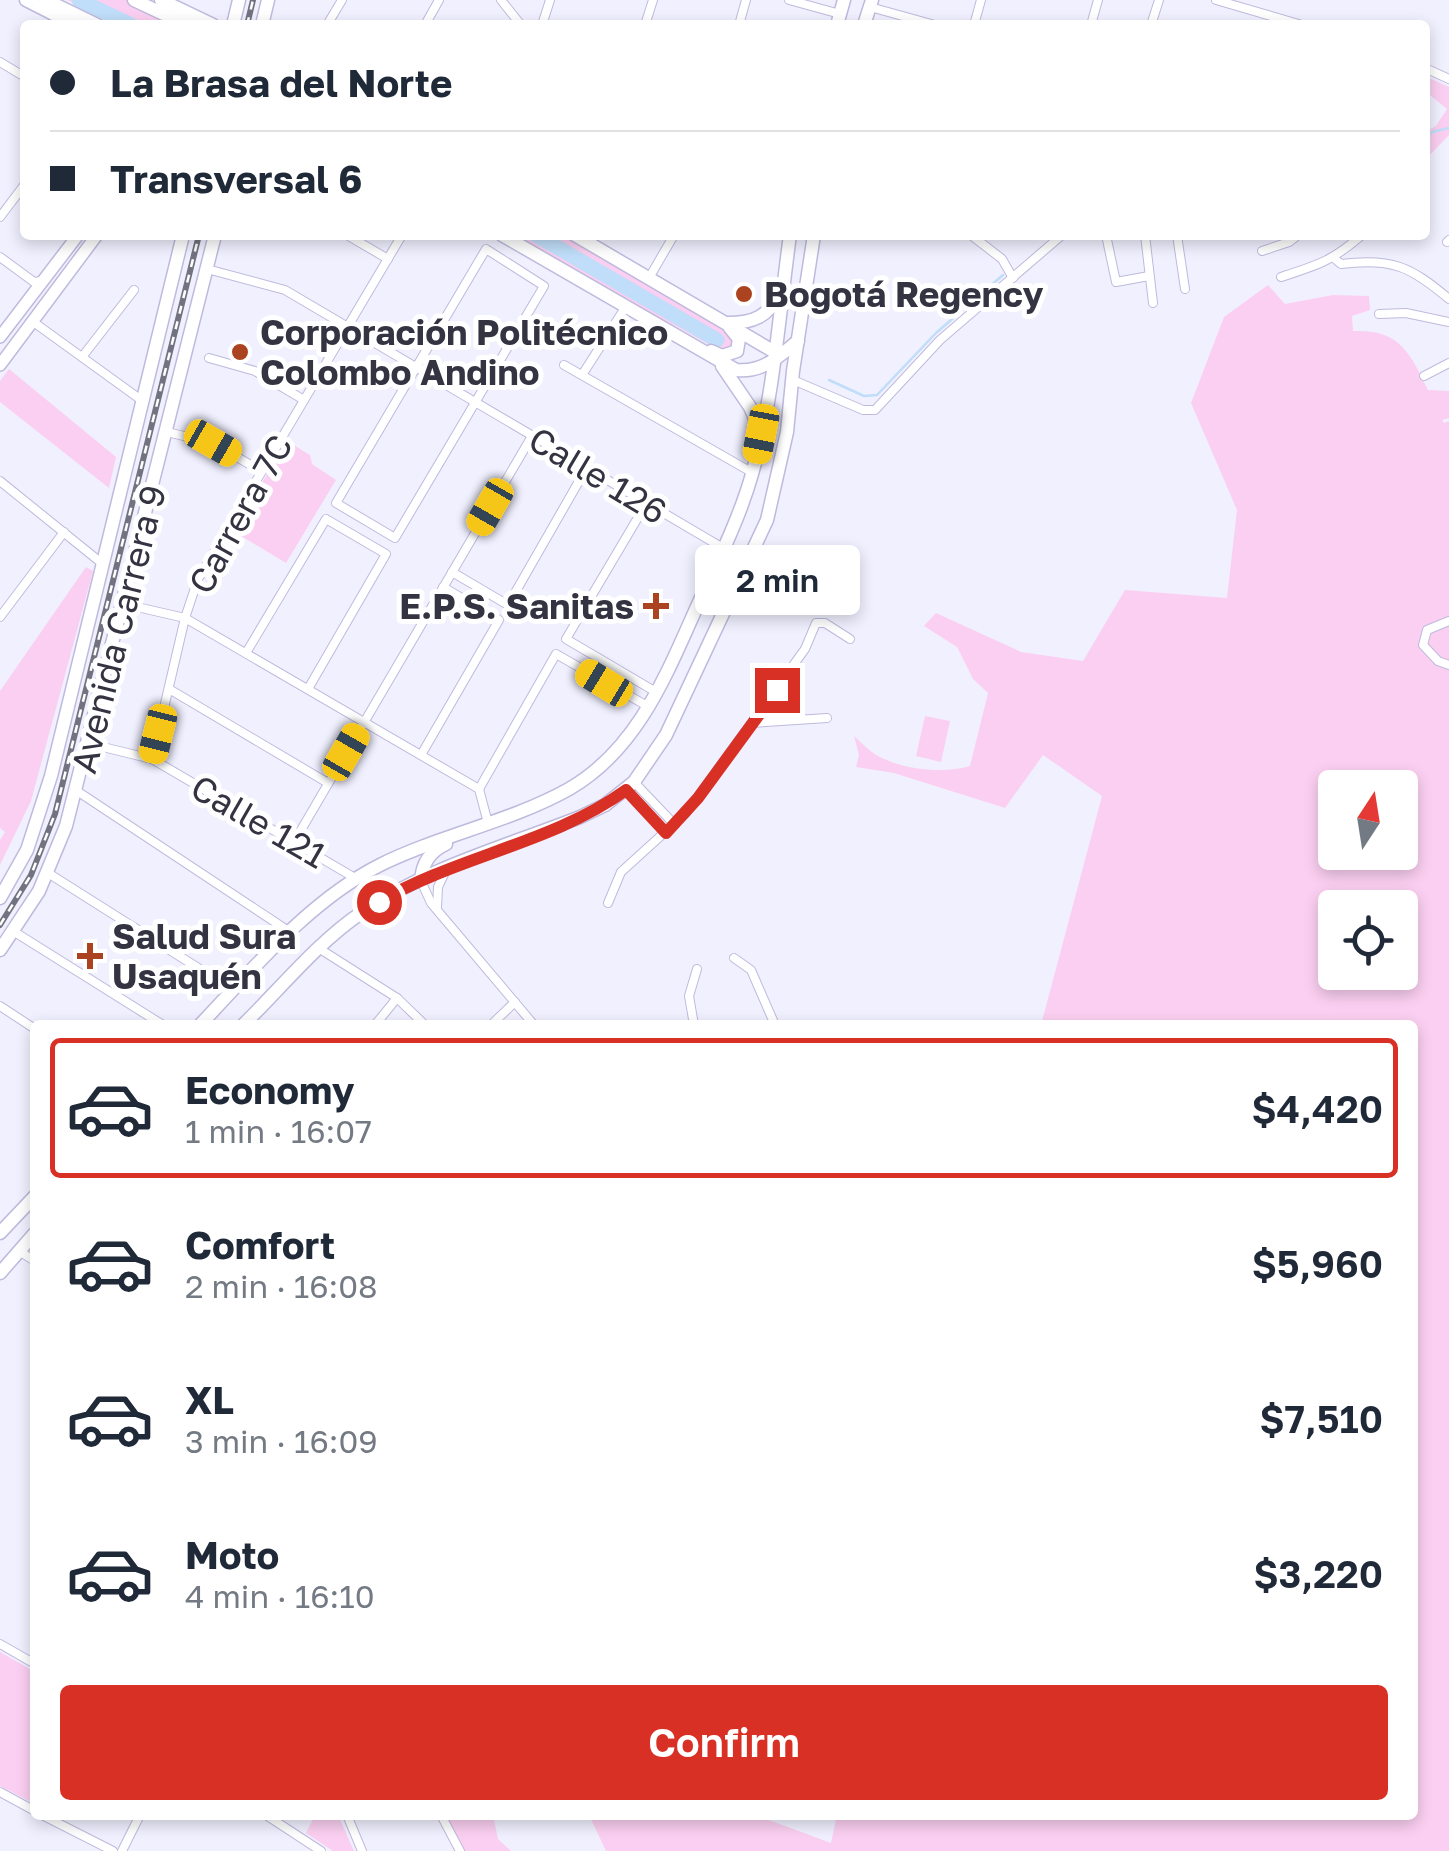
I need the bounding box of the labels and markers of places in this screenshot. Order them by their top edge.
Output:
place label: Bogotá Regency [764,273,1043,315]
marker: Bogotá Regency [733,283,755,305]
place label: Corporación Politécnico Colombo Andino [260,311,668,393]
marker: Corporación Politécnico Colombo Andino [229,341,251,363]
place label: E.P.S. Sanitas [399,585,634,627]
marker: E.P.S. Sanitas [643,593,669,619]
place label: Salud Sura Usaquén [112,915,296,997]
marker: Salud Sura Usaquén [77,943,103,969]

